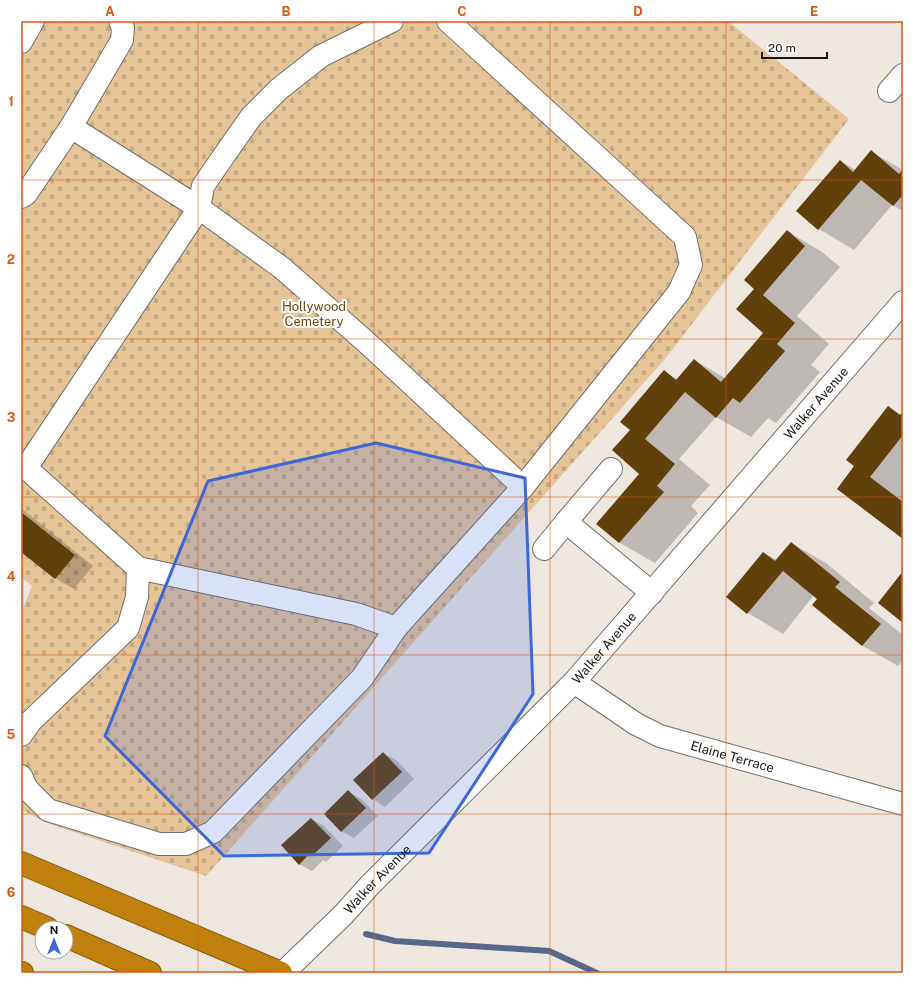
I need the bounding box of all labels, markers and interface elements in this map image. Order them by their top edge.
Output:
text: A [105,4,115,19]
text: B [282,4,291,19]
text: C [457,4,467,19]
text: D [633,4,643,19]
text: E [810,4,818,19]
scale bar [762,34,827,60]
text: 20 m [768,41,796,55]
text: 1 [8,94,14,109]
text: 2 [7,252,15,267]
park label: Hollywood Cemetery [282,299,346,329]
street label: Walker Avenue [781,364,851,442]
text: 3 [7,410,16,425]
text: 4 [7,569,16,584]
street label: Walker Avenue [569,609,639,687]
text: 5 [7,727,16,742]
street label: Elaine Terrace [689,738,776,776]
street label: Walker Avenue [341,842,414,917]
text: 6 [7,885,16,900]
north arrow [34,920,74,960]
text: N [50,924,58,936]

